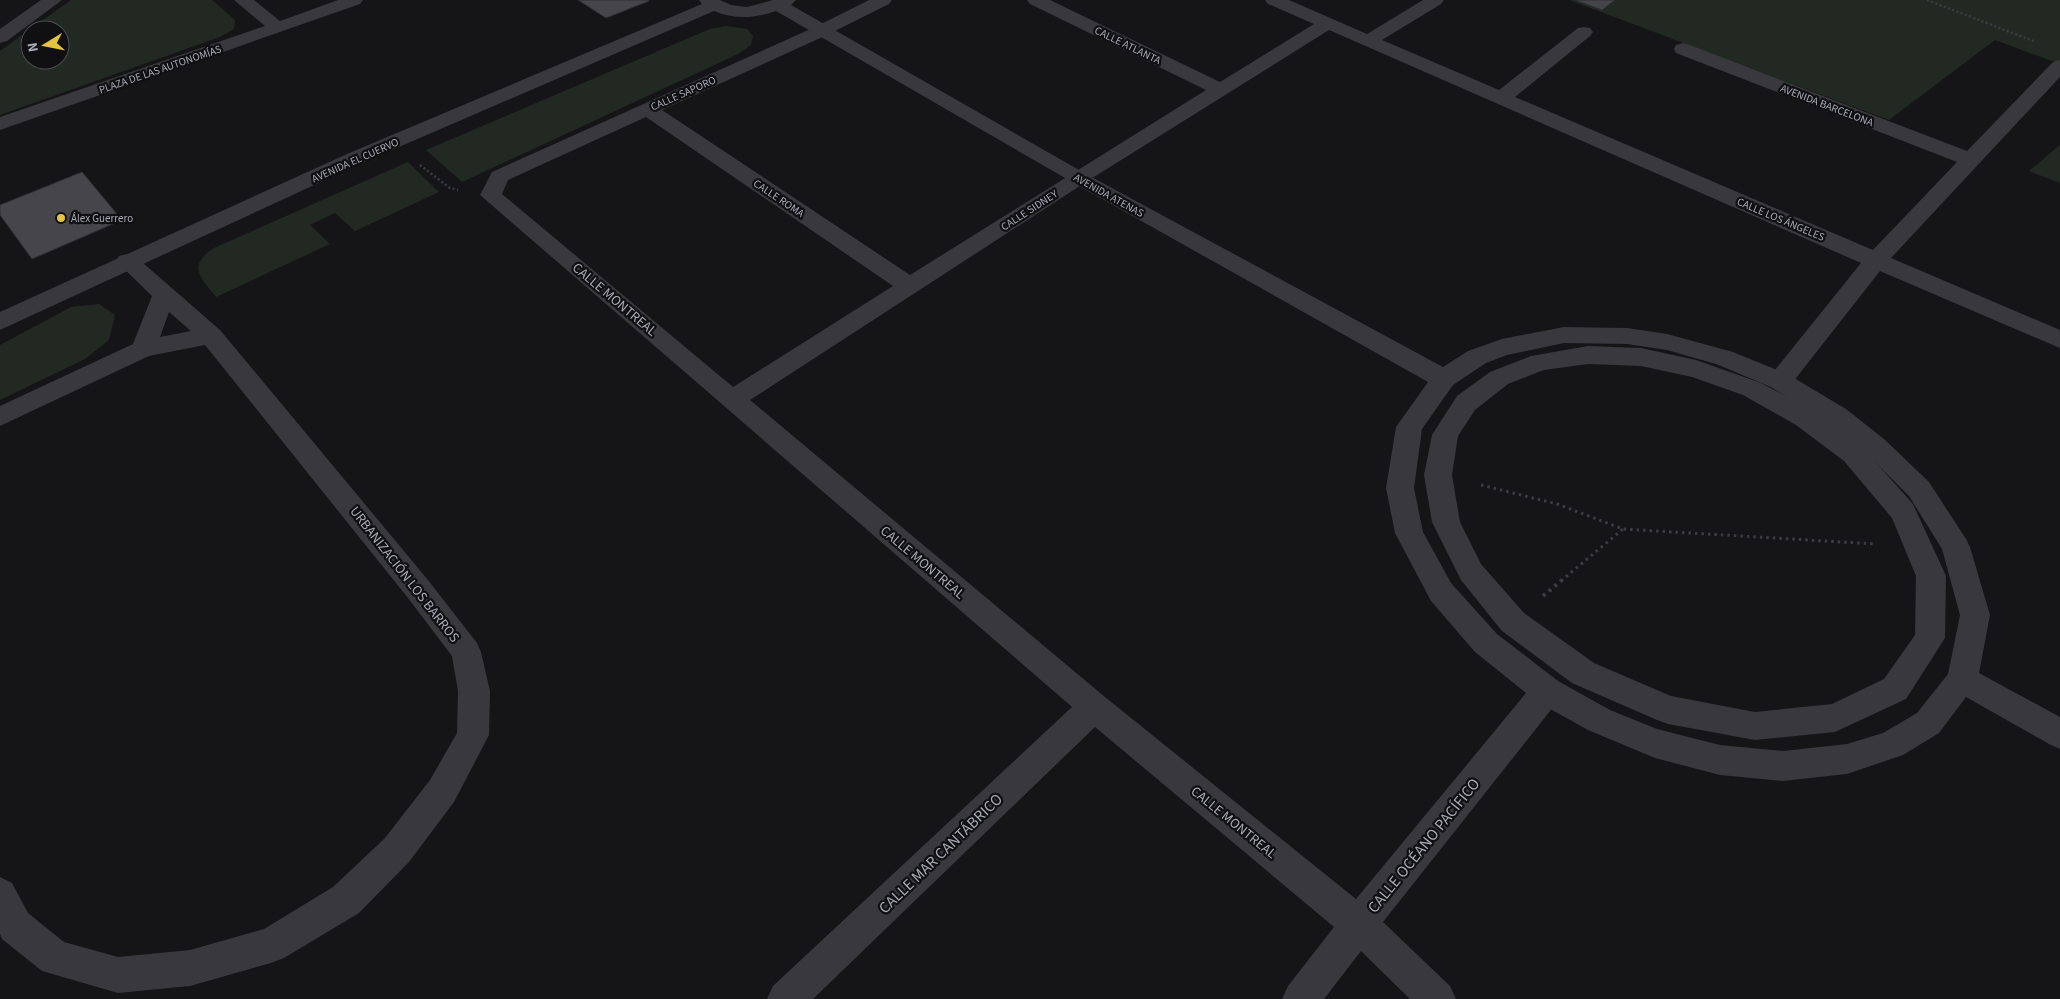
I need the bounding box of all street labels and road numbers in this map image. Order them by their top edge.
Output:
street label: CALLE ATLANTA [1092,23,1163,68]
street label: PLAZA DE LAS AUTONOMÍAS [97,41,224,98]
street label: CALLE SAPORO [648,72,718,115]
street label: AVENIDA BARCELONA [1778,81,1875,130]
street label: AVENIDA EL CUERVO [309,135,401,186]
street label: AVENIDA ATENAS [1071,170,1147,221]
street label: CALLE ROMA [750,176,807,221]
street label: CALLE SIDNEY [998,186,1061,234]
street label: CALLE LOS ÁNGELES [1735,194,1827,245]
street label: CALLE MONTREAL [568,258,661,341]
street label: URBANIZACIÓN LOS BARROS [345,502,464,647]
street label: CALLE MONTREAL [876,521,969,604]
street label: CALLE OCÉANO PACÍFICO [1362,774,1485,918]
street label: CALLE MONTREAL [1186,782,1281,864]
street label: CALLE MAR CANTÁBRICO [874,789,1007,919]

